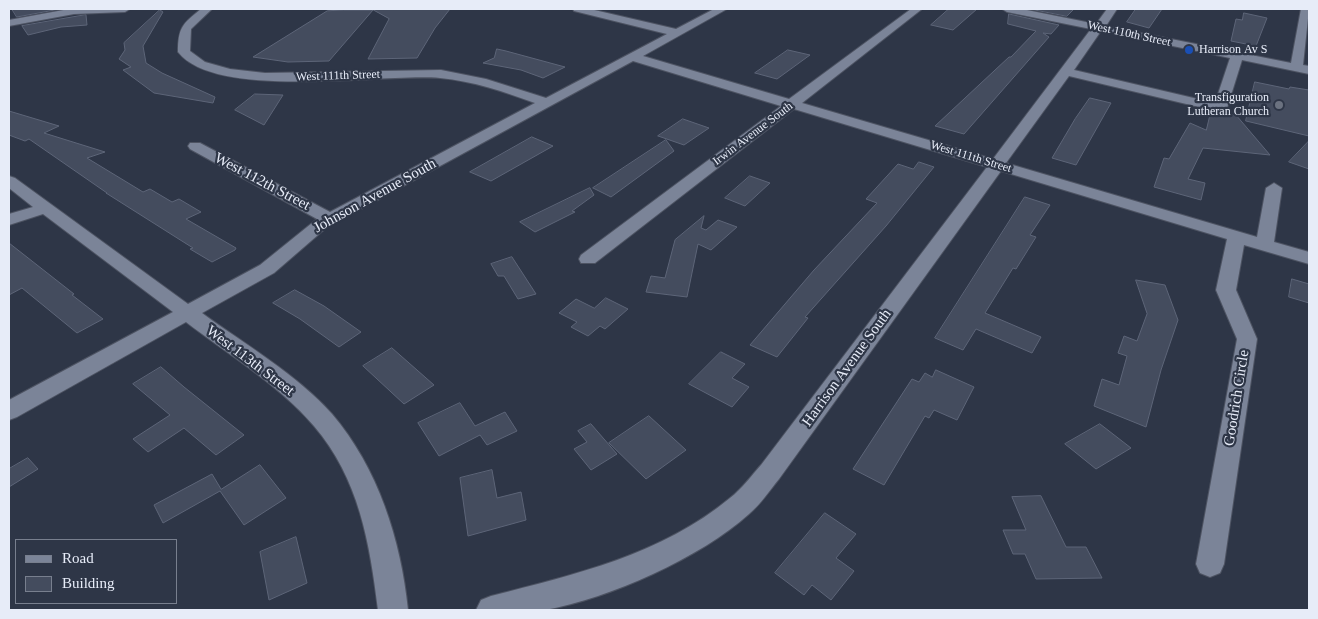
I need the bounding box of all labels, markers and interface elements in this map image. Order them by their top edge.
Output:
street label: West 110th Street [1086,18,1172,50]
place label: Harrison Av S [1199,43,1267,57]
marker: Harrison Av S [1183,44,1195,56]
street label: West 111th Street [296,67,380,85]
place label: Transfiguration Lutheran Church [1187,91,1269,119]
street label: Irwin Avenue South [710,99,796,169]
marker: Transfiguration Lutheran Church [1273,99,1285,111]
street label: West 111th Street [929,138,1013,176]
street label: West 112th Street [211,149,313,215]
street label: Johnson Avenue South [311,155,439,237]
street label: Harrison Avenue South [798,306,896,430]
street label: West 113th Street [202,322,298,400]
street label: Goodrich Circle [1221,349,1253,447]
legend [15,539,178,604]
text: Road [62,550,94,566]
text: Building [62,575,115,591]

